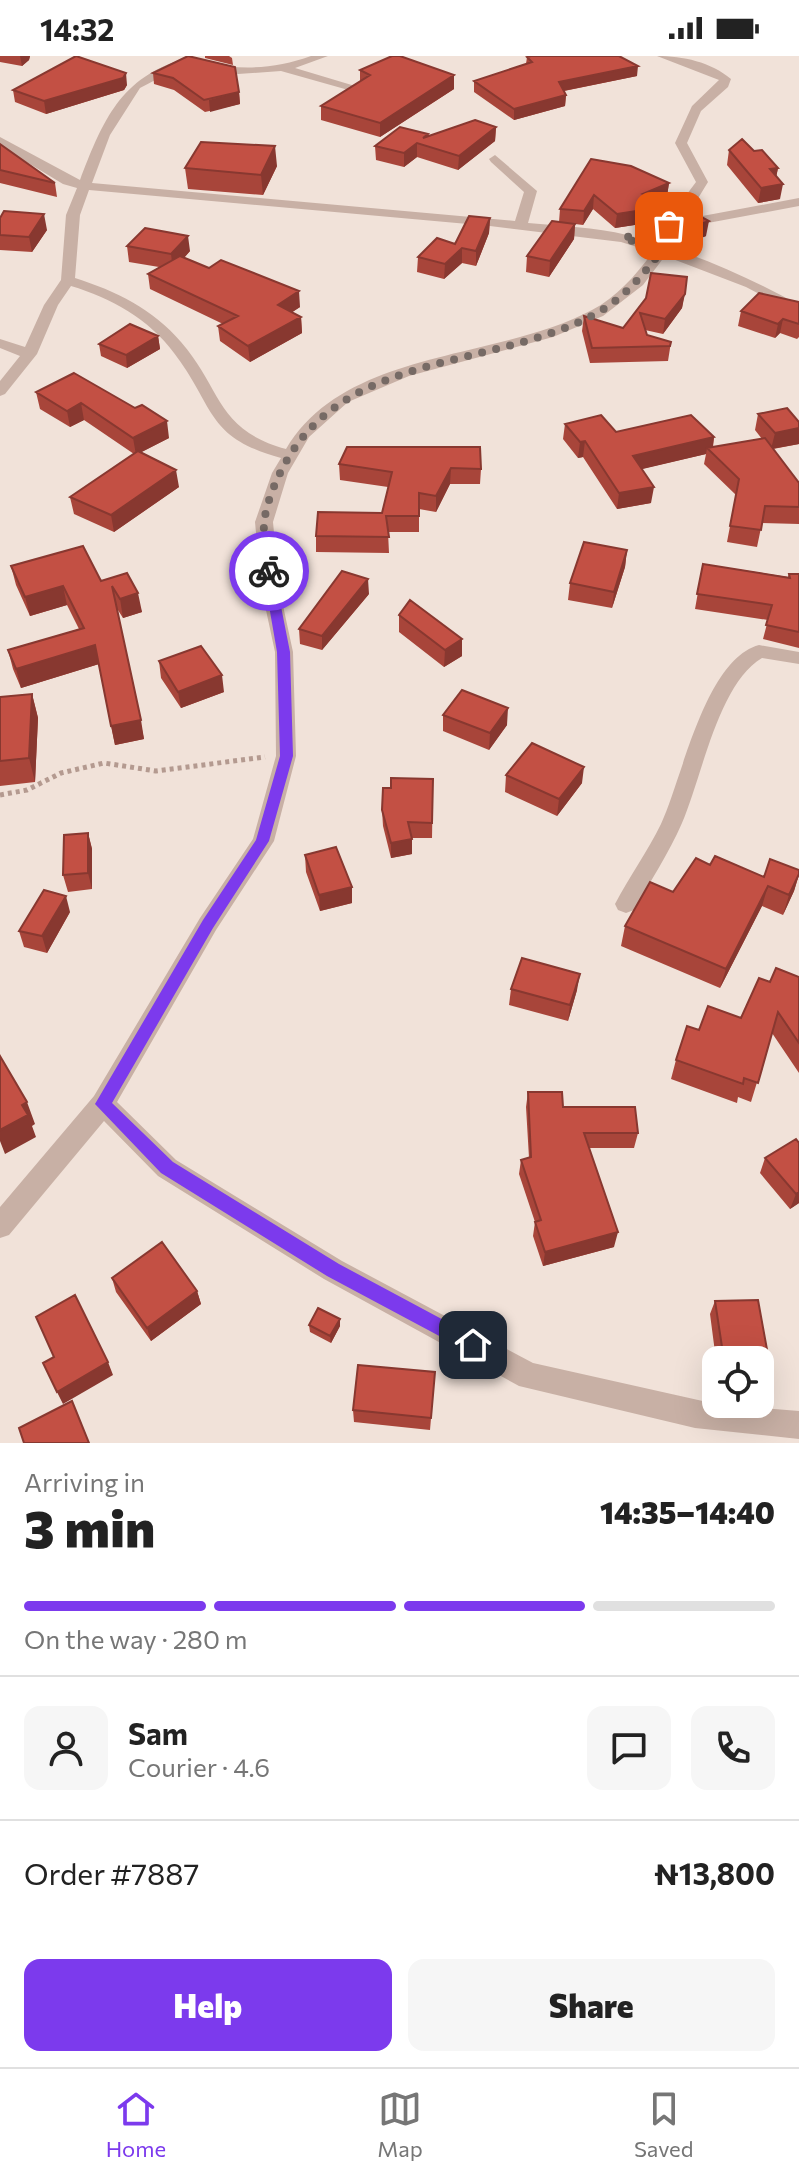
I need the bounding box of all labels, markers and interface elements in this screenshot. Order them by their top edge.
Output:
text: 14:32 [40,10,114,47]
pin [635,192,703,260]
icon: bag [647,204,691,248]
courier [229,531,309,611]
icon: bike [247,549,291,593]
pin [439,1311,507,1379]
icon: home [451,1323,495,1367]
map controls [702,1346,774,1418]
button: locate [702,1346,774,1418]
text: Arriving in [24,1466,145,1497]
text: 14:35–14:40 [600,1493,775,1530]
text: 3 min [24,1495,155,1559]
text: On the way · 280 m [24,1623,248,1654]
button: person [24,1706,108,1790]
button: chat [587,1706,671,1790]
button: phone [691,1706,775,1790]
text: Sam [128,1714,188,1751]
text: Courier · 4.6 [128,1751,270,1782]
text: Order #7887 [24,1854,199,1891]
text: ₦13,800 [654,1854,775,1891]
button: Help [24,1959,392,2051]
button: Share [408,1959,775,2051]
tab: Home [106,2087,166,2162]
tab: Map [377,2087,423,2162]
tab: Saved [634,2087,693,2162]

